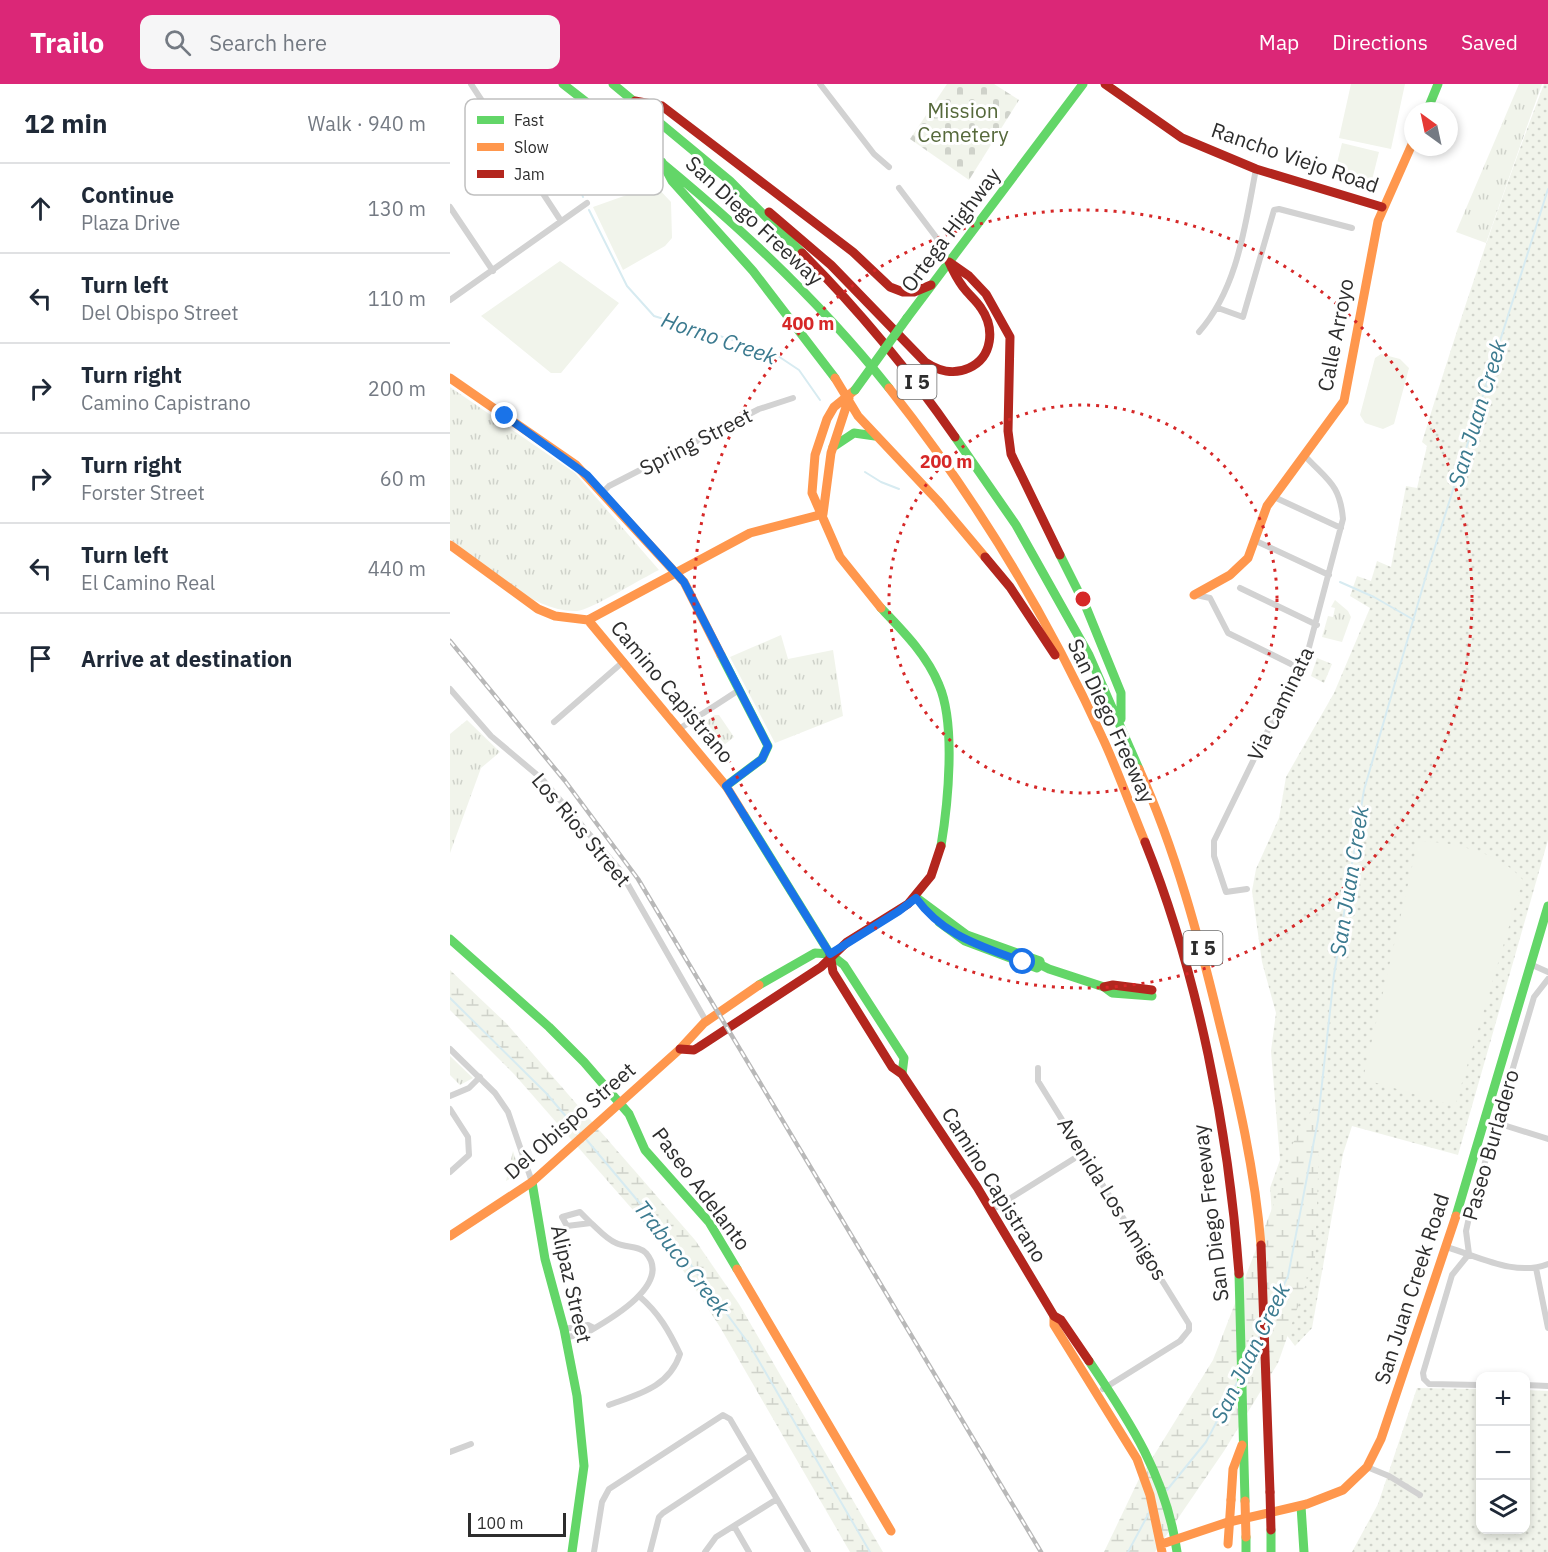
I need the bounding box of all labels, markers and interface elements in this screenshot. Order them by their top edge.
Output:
search box [140,15,560,69]
text: Trailo [30,24,104,61]
icon: search [161,26,194,59]
text: Search here [209,28,327,57]
text: Map [1259,28,1299,56]
text: Directions [1332,28,1428,56]
text: Saved [1461,28,1518,56]
park label: Mission Cemetery [917,96,1009,148]
legend [465,99,663,195]
north arrow [1404,102,1458,156]
text: 12 min [24,106,108,140]
text: Walk · 940 m [308,110,426,137]
text: Fast [514,110,544,130]
street label: Rancho Viejo Road [1208,115,1383,199]
text: Slow [514,137,549,157]
street label: San Diego Freeway [680,149,830,292]
street label: Ortega Highway [894,161,1007,297]
text: Jam [514,164,545,184]
text: Continue [81,180,174,209]
icon: ahead [24,192,57,225]
text: 130 m [368,195,426,222]
text: Plaza Drive [81,209,180,236]
text: Turn left [81,270,169,299]
street label: Calle Arroyo [1310,276,1360,394]
icon: left [24,282,57,315]
text: 110 m [368,285,426,312]
text: Del Obispo Street [81,299,238,326]
water label: Horno Creek [658,304,781,371]
text: 400 m [782,312,834,335]
water label: San Juan Creek [1440,335,1513,490]
text: Turn right [81,360,182,389]
road number: I 5 [898,365,936,399]
icon: right [24,372,57,405]
text: 200 m [368,375,426,402]
text: Camino Capistrano [81,389,251,416]
street label: Spring Street [634,401,757,481]
route end [491,402,517,428]
text: Turn right [81,450,182,479]
text: 200 m [920,450,972,473]
icon: right [24,462,57,495]
text: 60 m [380,465,426,492]
text: Forster Street [81,479,205,506]
text: Turn left [81,540,169,569]
icon: left [24,552,57,585]
text: 440 m [368,555,426,582]
text: El Camino Real [81,569,215,596]
centre of rings [1073,589,1093,609]
street label: Camino Capistrano [605,614,741,769]
street label: San Diego Freeway [1062,634,1162,808]
icon: arrive [24,642,57,675]
street label: Via Caminata [1240,642,1320,765]
text: Arrive at destination [81,644,292,673]
street label: Los Rios Street [526,767,638,892]
water label: San Juan Creek [1322,803,1375,958]
road number: I 5 [1184,931,1222,965]
route start [1009,948,1035,974]
street label: Del Obispo Street [498,1055,641,1185]
street label: Paseo Burladero [1455,1066,1525,1223]
street label: Camino Capistrano [936,1102,1054,1267]
street label: Avenida Los Amigos [1051,1112,1174,1285]
street label: Paseo Adelanto [646,1121,757,1256]
street label: San Diego Freeway [1185,1122,1235,1303]
street label: San Juan Creek Road [1367,1190,1455,1388]
water label: Trabuco Creek [628,1194,737,1322]
street label: Alipaz Street [545,1222,599,1345]
water label: San Juan Creek [1203,1278,1296,1427]
map controls [1476,1372,1530,1534]
button: + [1476,1372,1530,1426]
button: − [1476,1426,1530,1480]
button: layers [1476,1480,1530,1534]
scale bar [468,1510,566,1538]
text: 100 m [477,1513,524,1533]

